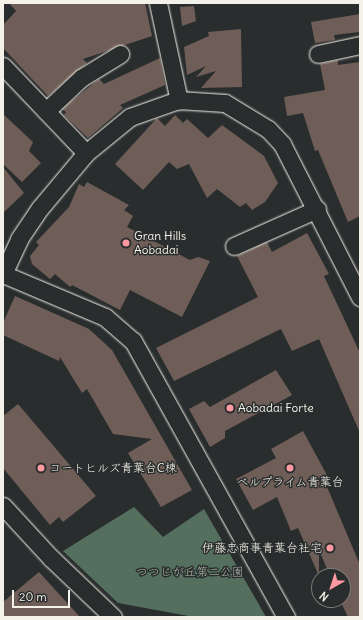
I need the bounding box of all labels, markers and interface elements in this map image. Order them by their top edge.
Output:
place label: Gran Hills Aobadai [134,229,186,257]
marker: Gran Hills Aobadai [121,238,131,248]
place label: Aobadai Forte [238,401,314,415]
marker: Aobadai Forte [225,403,235,413]
place label: コートヒルズ青葉台C棟 [49,461,177,475]
marker: コートヒルズ青葉台C棟 [36,463,46,473]
marker: ベルプライム青葉台 [285,463,295,473]
place label: ベルプライム青葉台 [236,475,344,489]
place label: 伊藤忠商事青葉台社宅 [202,541,322,555]
marker: 伊藤忠商事青葉台社宅 [325,543,335,553]
park label: つつじが丘第二公園 [136,565,244,579]
north arrow [311,568,351,608]
scale bar [14,582,72,608]
text: 20 m [19,589,47,604]
text: N [317,589,331,604]

